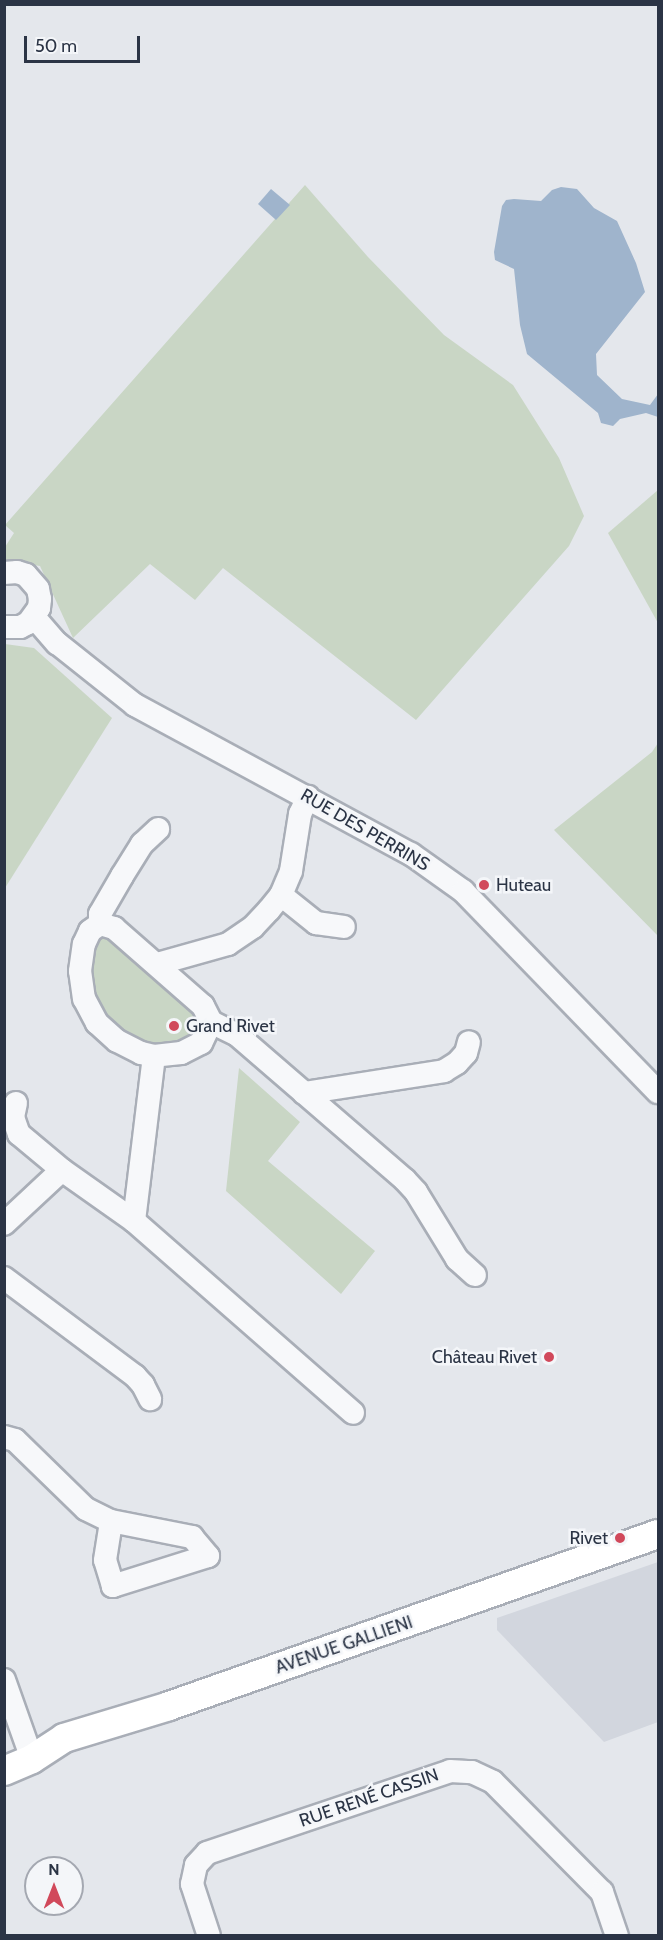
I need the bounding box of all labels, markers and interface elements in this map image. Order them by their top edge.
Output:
scale bar [27,24,142,62]
text: 50 m [35,35,77,57]
street label: RUE DES PERRINS [297,784,433,876]
place label: Huteau [496,874,551,896]
marker: Huteau [477,878,491,892]
place label: Grand Rivet [186,1015,275,1037]
marker: Grand Rivet [167,1019,181,1033]
place label: Château Rivet [432,1346,537,1368]
marker: Château Rivet [542,1350,556,1364]
place label: Rivet [569,1527,608,1549]
marker: Rivet [613,1531,627,1545]
street label: AVENUE GALLIENI [272,1611,416,1679]
street label: RUE RENÉ CASSIN [297,1764,441,1832]
north arrow [24,1856,84,1916]
text: N [48,1860,60,1879]

